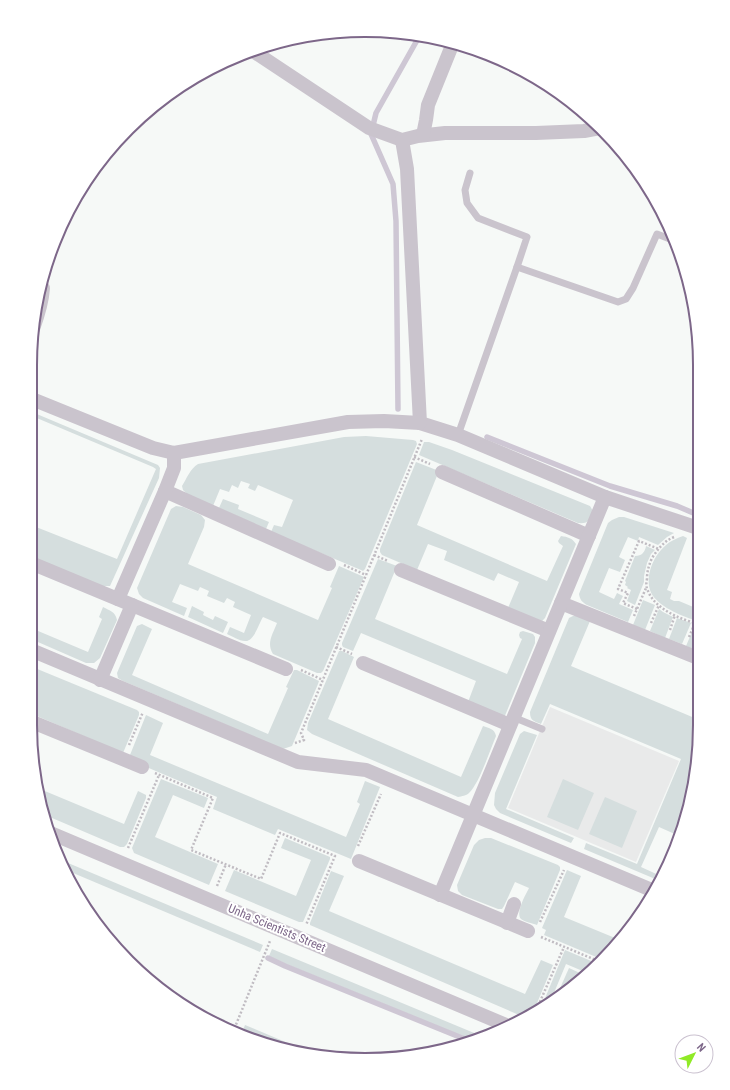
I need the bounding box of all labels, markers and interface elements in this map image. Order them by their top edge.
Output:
street label: Unha Scientists Street [226,901,328,955]
north arrow [674,1034,714,1074]
text: N [694,1041,708,1055]

